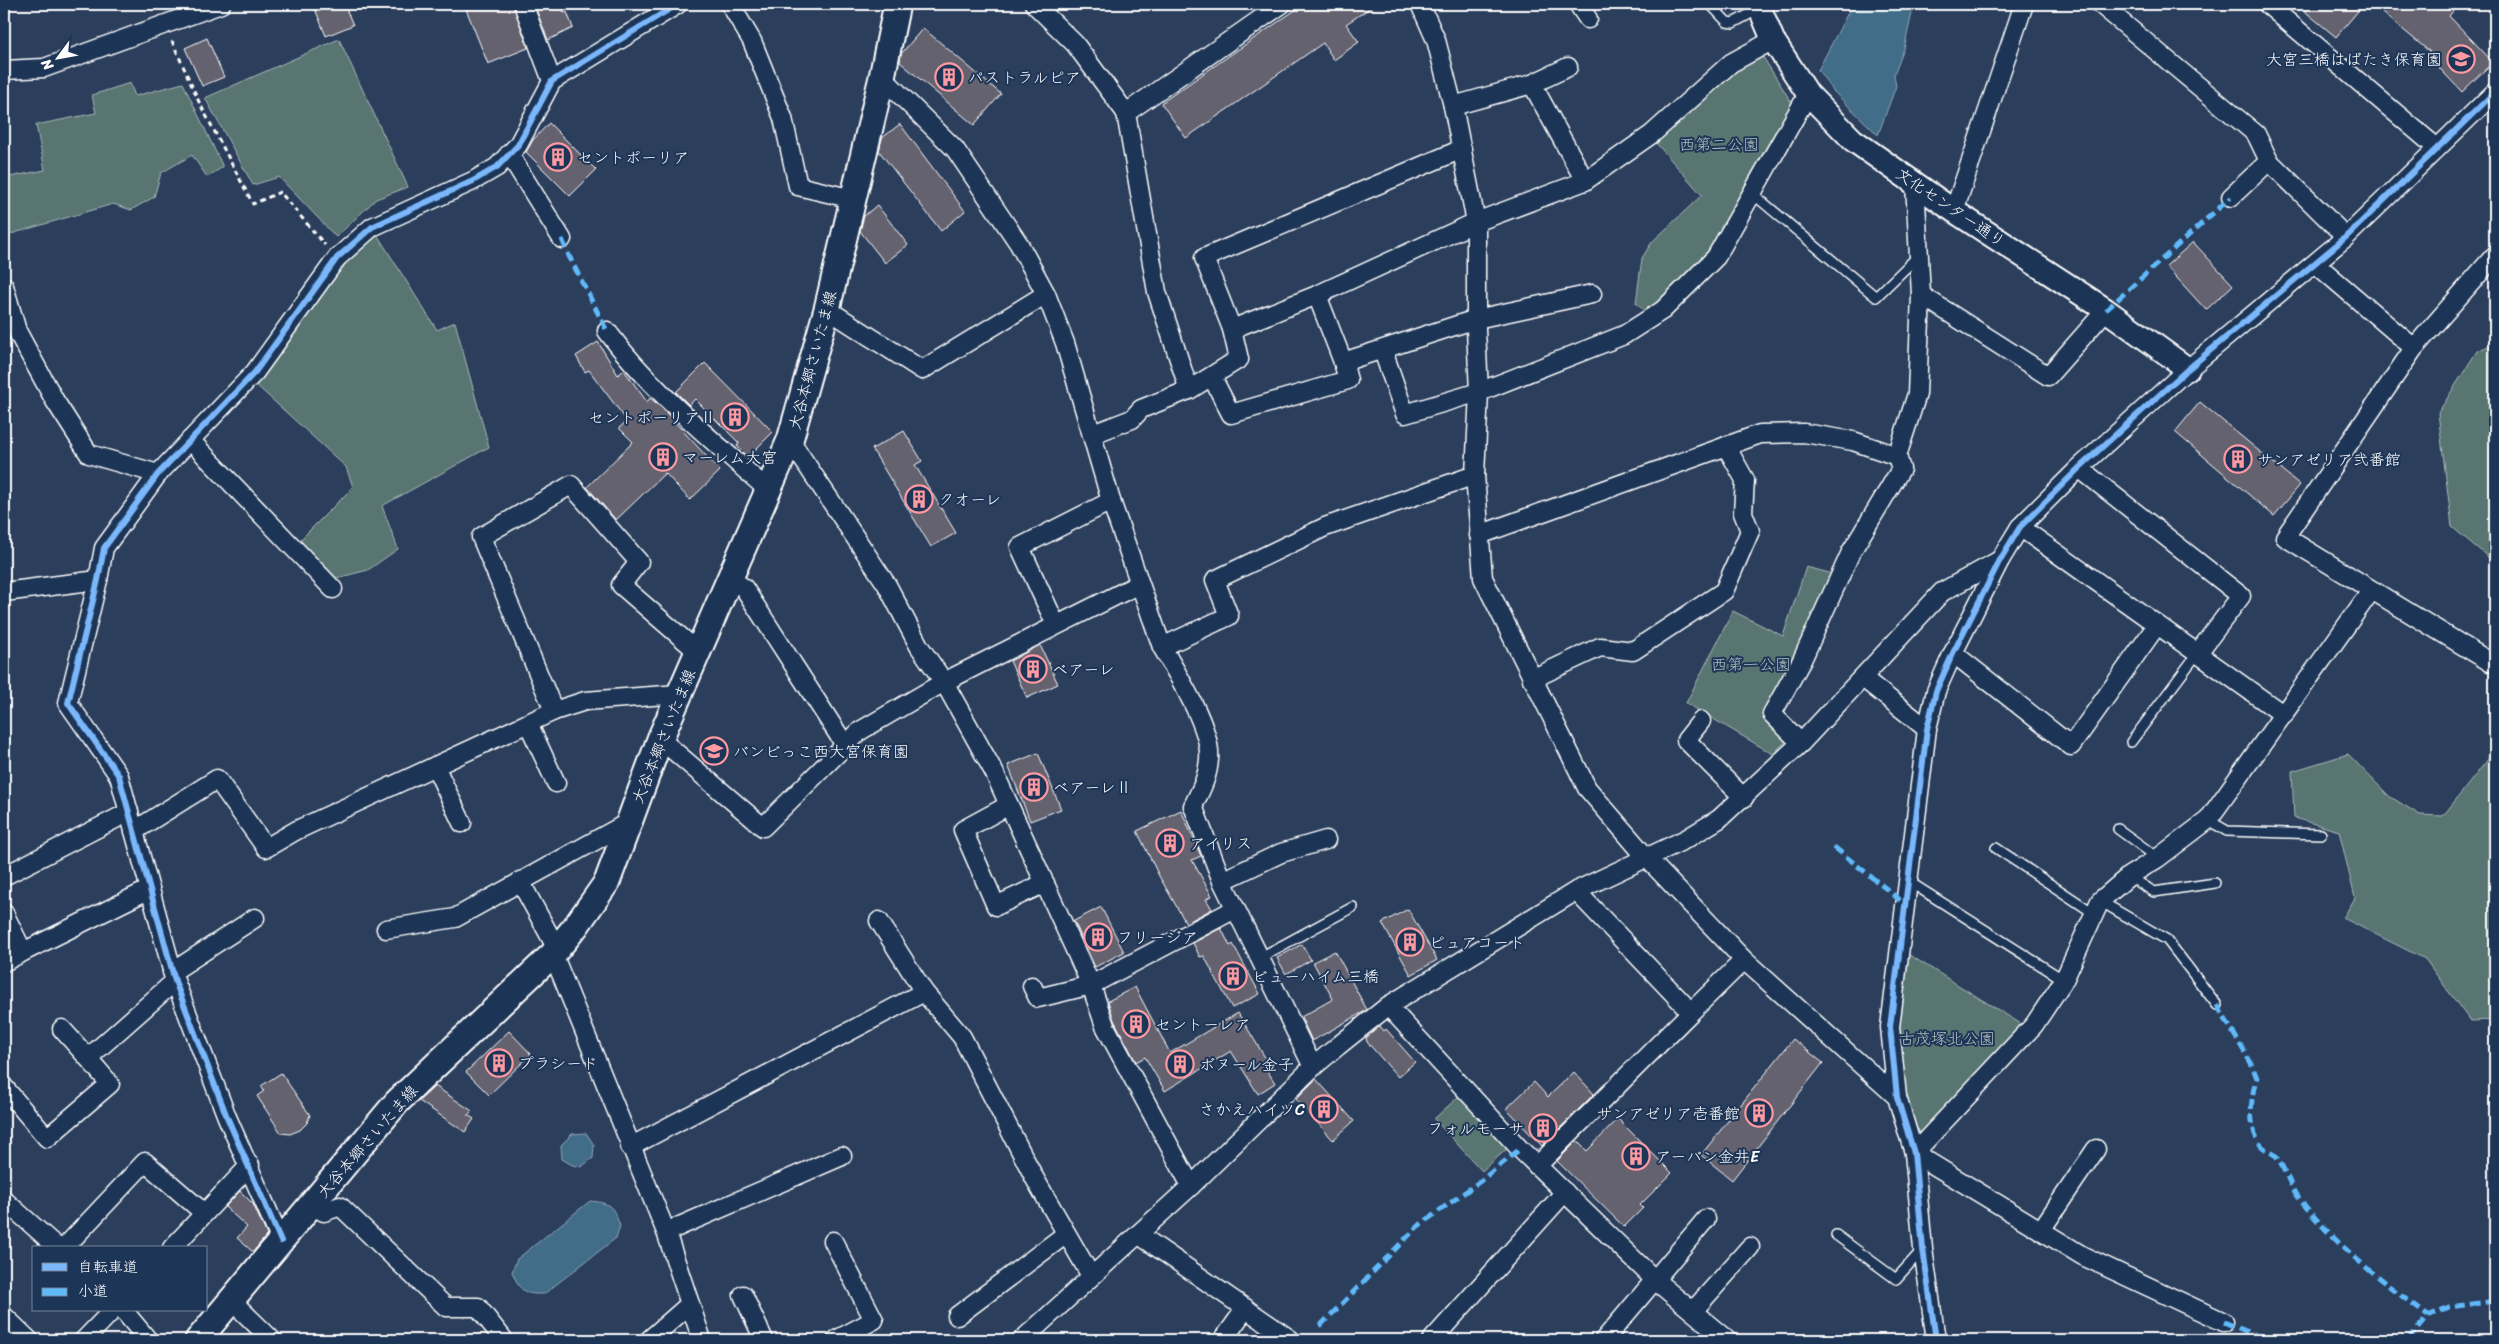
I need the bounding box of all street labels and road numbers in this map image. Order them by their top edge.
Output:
street label: 文化センター通り [1890,160,2012,255]
street label: 大谷本郷さいたま線 [780,287,845,433]
street label: 大谷本郷さいたま線 [623,664,704,808]
street label: 大谷本郷さいたま線 [309,1078,425,1205]

